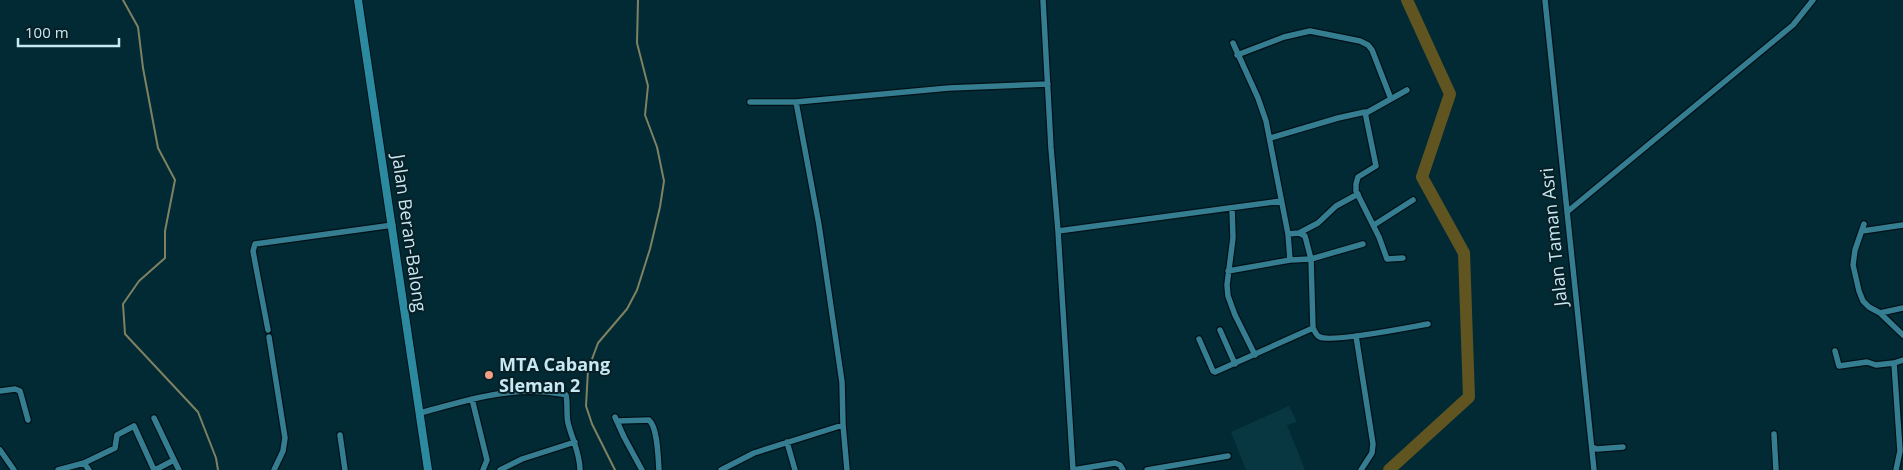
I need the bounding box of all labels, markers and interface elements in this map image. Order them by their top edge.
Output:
scale bar [18,15,119,47]
text: 100 m [25,22,69,42]
street label: Jalan Beran-Balong [387,151,433,313]
street label: Jalan Taman Asri [1534,167,1572,310]
place label: MTA Cabang Sleman 2 [499,352,610,397]
marker: MTA Cabang Sleman 2 [483,369,495,381]

